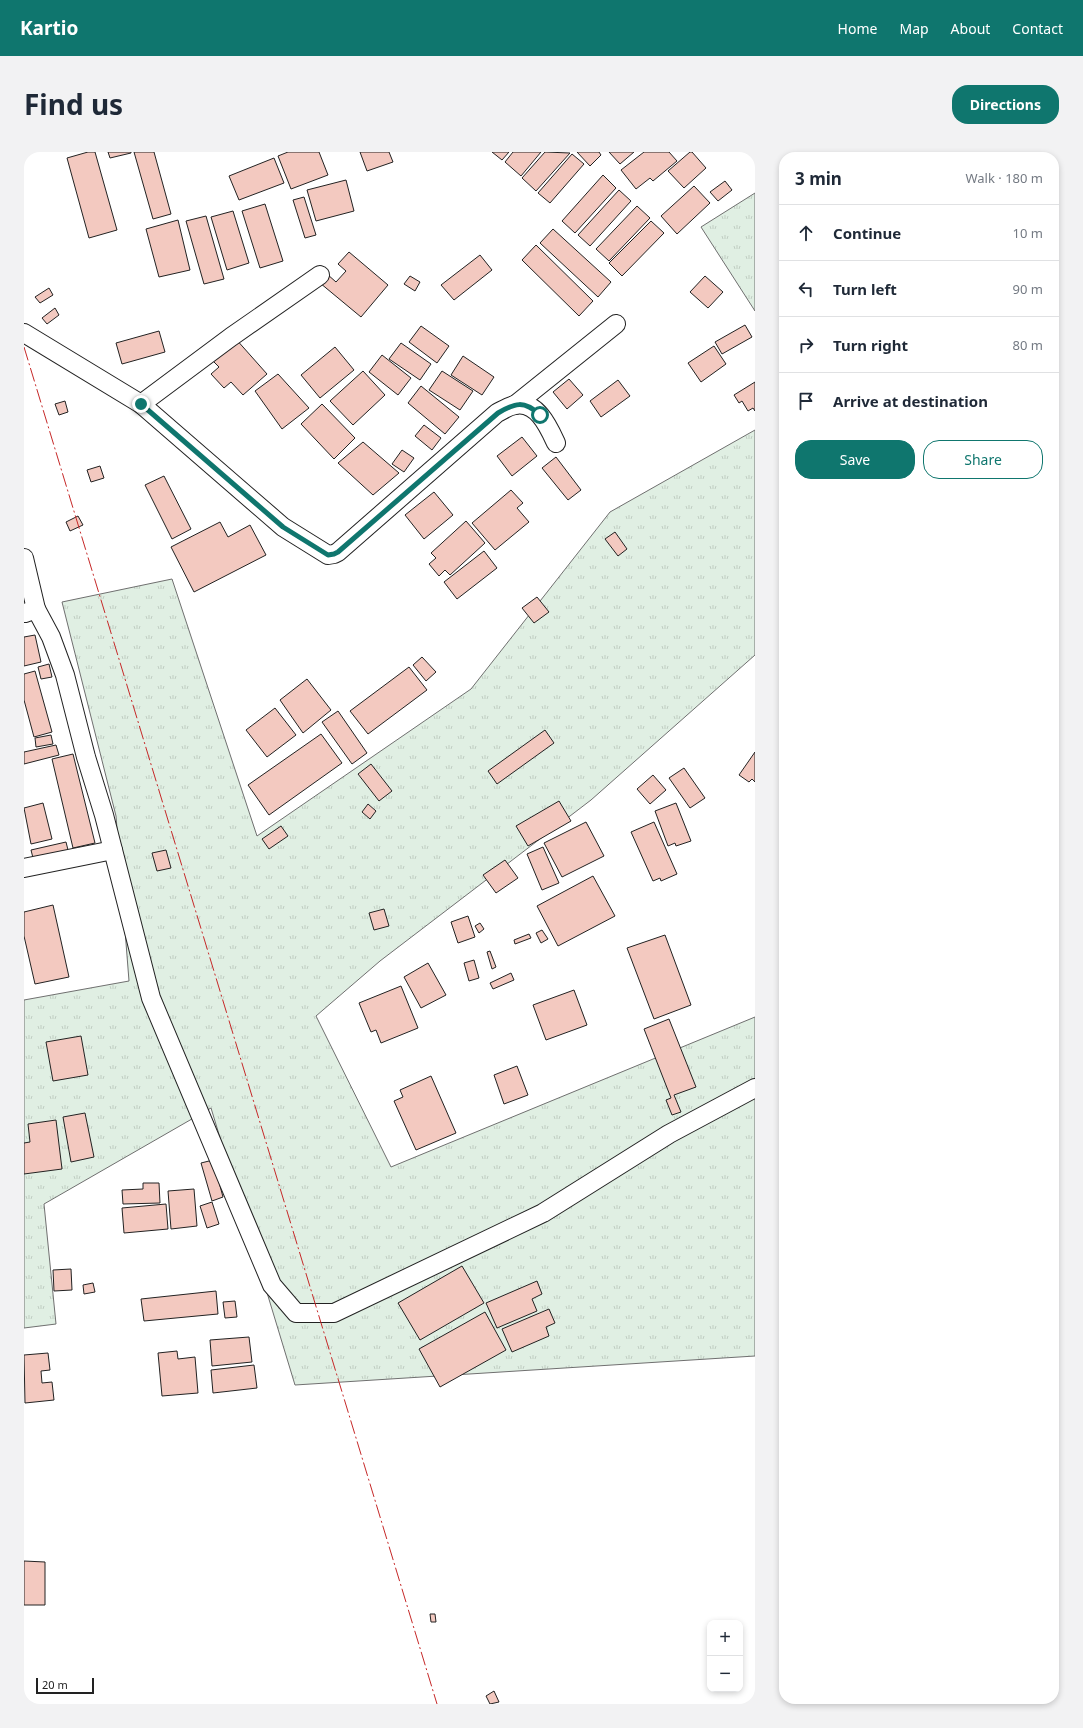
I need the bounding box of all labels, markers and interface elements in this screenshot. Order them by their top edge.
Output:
text: Kartio [20,15,78,41]
text: Home [838,19,877,38]
text: Map [899,19,929,38]
text: About [951,19,990,38]
text: Contact [1012,19,1063,38]
text: Find us [24,85,123,123]
button: Directions [952,85,1059,124]
text: 3 min [795,167,842,190]
text: Walk · 180 m [965,169,1043,187]
icon: ahead [795,222,817,244]
text: Continue [833,223,901,243]
text: 10 m [1013,224,1043,242]
icon: left [795,278,817,300]
text: Turn left [833,279,897,299]
text: 90 m [1013,280,1043,298]
icon: right [795,334,817,356]
text: Turn right [833,335,908,355]
text: 80 m [1013,336,1043,354]
icon: arrive [795,390,817,412]
text: Arrive at destination [833,391,988,411]
route end [132,395,150,413]
route start [531,406,549,424]
button: Save [795,440,915,479]
button: Share [923,440,1043,479]
map controls [707,1620,743,1692]
button: + [707,1620,743,1656]
button: − [707,1656,743,1692]
scale bar [36,1676,94,1695]
text: 20 m [42,1677,68,1692]

